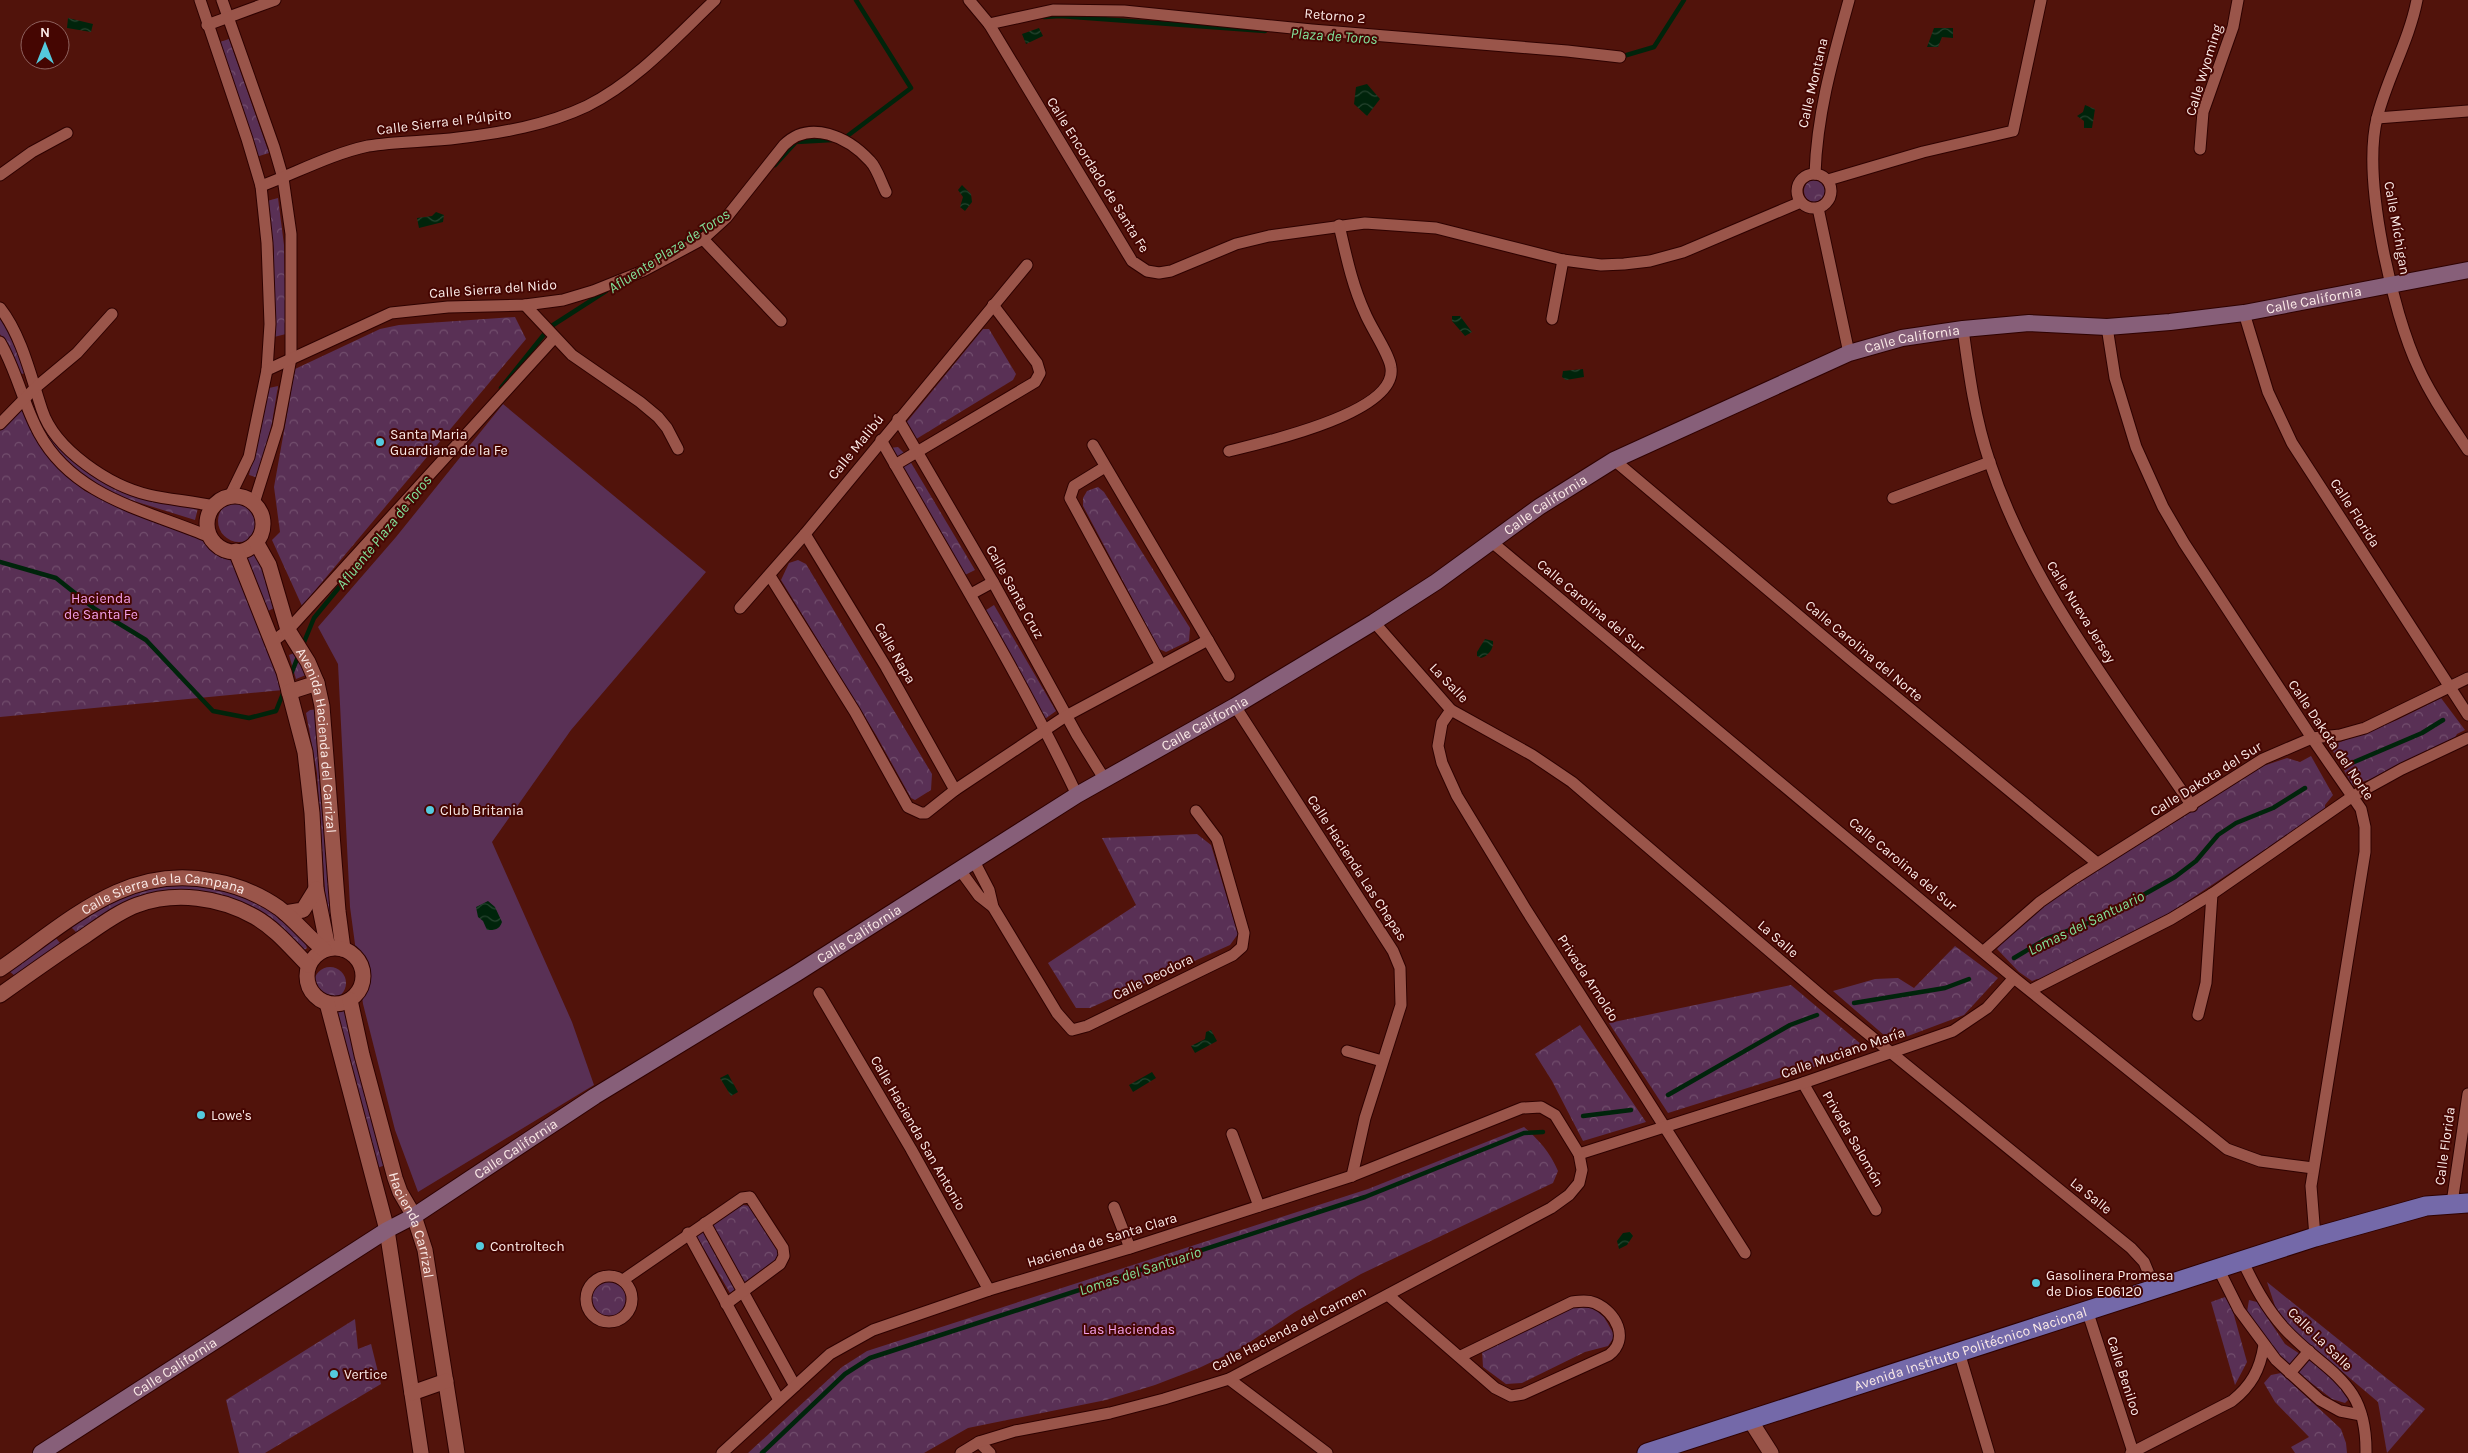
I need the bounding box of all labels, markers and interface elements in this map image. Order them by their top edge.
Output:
street label: Retorno 2 [1304,5,1366,27]
north arrow [20,20,70,70]
street label: Calle Wyoming [2182,22,2226,118]
text: N [40,24,50,41]
water label: Plaza de Toros [1290,24,1378,48]
street label: Calle Montana [1794,36,1832,130]
street label: Calle Encordado de Santa Fe [1043,94,1153,256]
street label: Calle Sierra el Púlpito [376,105,512,139]
street label: Calle Míchigan [2380,180,2414,276]
water label: Afluente Plaza de Toros [605,205,733,297]
street label: Calle Sierra del Nido [429,276,557,302]
street label: Calle California [2264,282,2363,317]
street label: Calle California [1862,321,1961,357]
street label: Calle Malibú [825,411,887,483]
place label: Santa Maria Guardiana de la Fe [390,426,508,459]
marker: Santa Maria Guardiana de la Fe [374,436,386,448]
water label: Afluente Plaza de Toros [332,471,436,593]
street label: Calle California [1500,471,1590,539]
street label: Calle Florida [2326,475,2384,551]
street label: Calle Santa Cruz [982,542,1048,642]
street label: Calle Carolina del Sur [1533,556,1649,657]
street label: Calle Nueva Jersey [2043,558,2119,666]
park label: Hacienda de Santa Fe [64,590,138,623]
street label: Calle Carolina del Norte [1802,597,1926,705]
street label: Calle Napa [871,619,919,687]
street label: Avenida Hacienda del Carrizal [293,644,340,834]
street label: La Salle [1426,660,1472,706]
street label: Calle Dakota del Norte [2285,677,2377,803]
street label: Calle California [1158,692,1251,754]
street label: Calle Dakota del Sur [2147,737,2266,820]
street label: Calle Hacienda Las Chepas [1303,792,1411,944]
place label: Club Britania [440,802,524,819]
marker: Club Britania [424,804,436,816]
street label: Calle Carolina del Sur [1845,814,1961,915]
street label: Calle Sierra de la Campana [78,869,248,918]
water label: Lomas del Santuario [2025,887,2148,959]
street label: Calle California [813,900,904,967]
street label: La Salle [1754,917,1802,961]
street label: Privada Arnoldo [1554,931,1622,1025]
street label: Calle Deodora [1110,950,1196,1004]
street label: Calle Muciano María [1779,1024,1907,1082]
street label: Calle Hacienda San Antonio [867,1053,969,1213]
street label: Privada Salomón [1819,1088,1887,1190]
street label: Calle Florida [2431,1106,2459,1186]
place label: Lowe's [211,1107,252,1124]
marker: Lowe's [195,1109,207,1121]
street label: Calle California [471,1115,561,1182]
street label: Hacienda Carrizal [385,1170,438,1279]
street label: La Salle [2067,1174,2115,1218]
street label: Hacienda de Santa Clara [1025,1209,1179,1271]
place label: Controltech [490,1238,565,1255]
marker: Controltech [474,1240,486,1252]
water label: Lomas del Santuario [1077,1243,1204,1299]
place label: Gasolinera Promesa de Dios E06120 [2046,1267,2173,1300]
marker: Gasolinera Promesa de Dios E06120 [2030,1277,2042,1289]
street label: Calle Hacienda del Carmen [1209,1283,1369,1375]
street label: Avenida Instituto Politécnico Nacional [1852,1303,2089,1394]
street label: Calle La Salle [2284,1304,2356,1374]
park label: Las Haciendas [1083,1321,1175,1338]
street label: Calle California [129,1333,220,1400]
street label: Calle Beniloo [2103,1334,2145,1418]
place label: Vertice [344,1366,388,1383]
marker: Vertice [328,1368,340,1380]

